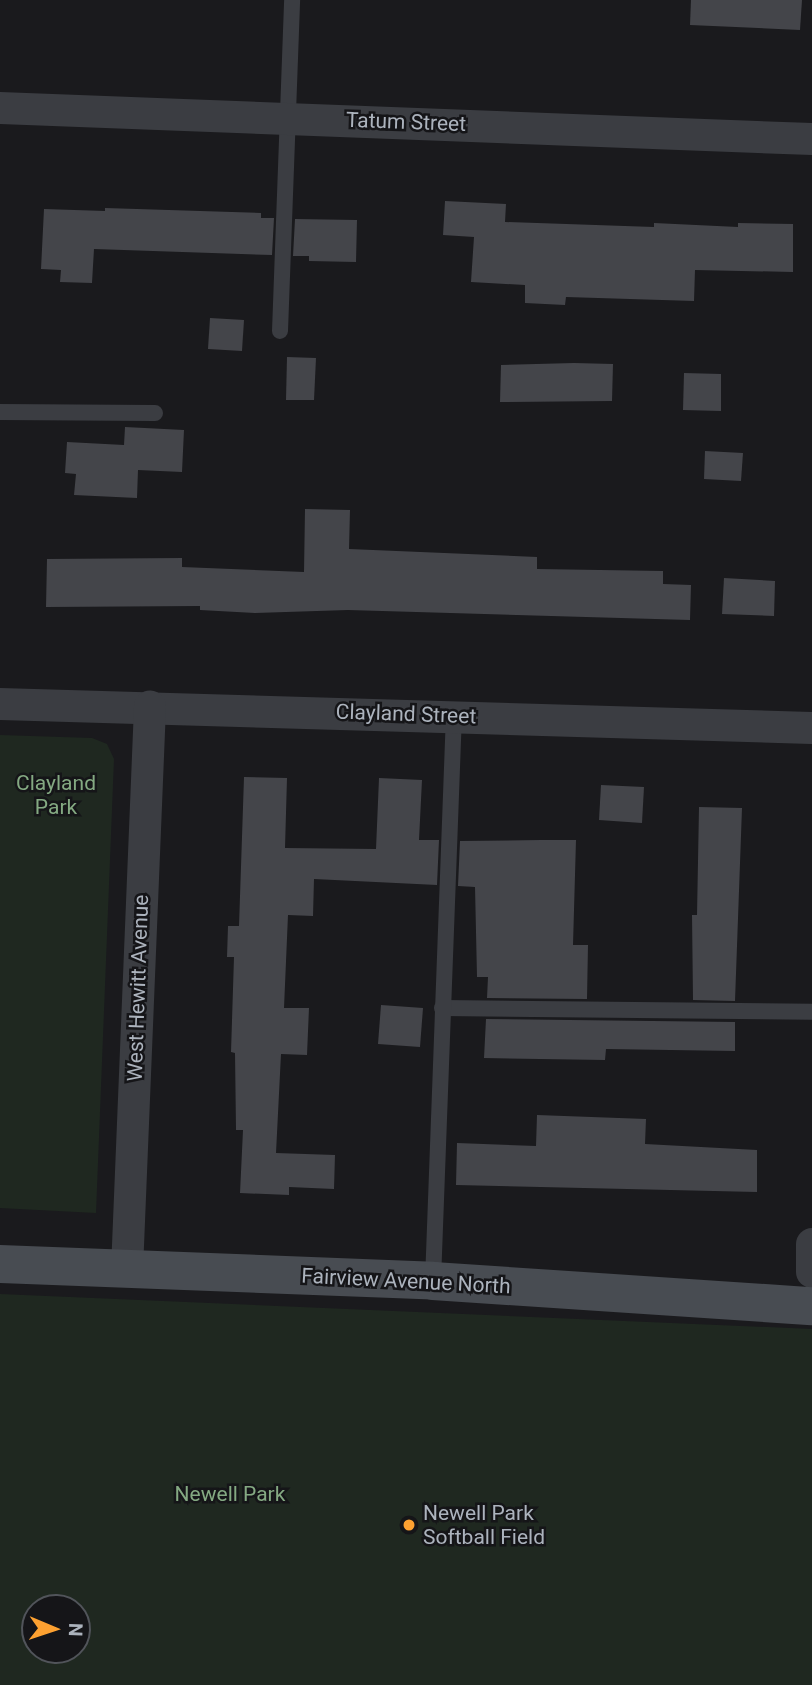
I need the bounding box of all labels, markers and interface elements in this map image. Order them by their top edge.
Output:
street label: Tatum Street [345,107,467,137]
street label: Clayland Street [335,699,477,729]
park label: Clayland Park [16,770,96,820]
street label: West Hewitt Avenue [122,894,154,1082]
street label: Fairview Avenue North [301,1263,511,1299]
park label: Newell Park [175,1481,285,1507]
place label: Newell Park Softball Field [423,1500,545,1550]
marker: Newell Park Softball Field [401,1517,417,1533]
north arrow [21,1594,91,1664]
text: N [64,1623,87,1637]

